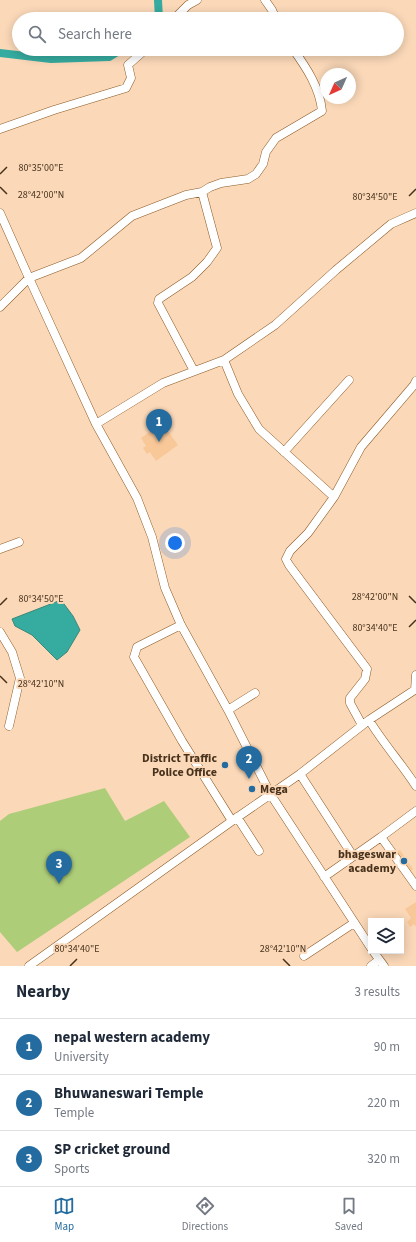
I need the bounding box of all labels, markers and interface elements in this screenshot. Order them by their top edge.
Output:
search box [12,12,404,56]
icon: search [26,23,48,45]
text: Search here [58,24,132,45]
north arrow [320,68,356,104]
text: 80°35'00"E [18,161,64,175]
text: 28°42'00"N [18,188,64,202]
text: 80°34'50"E [352,190,398,204]
pin: 1 [146,409,172,442]
your location [165,533,185,553]
text: 28°42'00"N [352,590,398,604]
text: 80°34'50"E [18,592,64,606]
text: 80°34'40"E [352,621,398,635]
text: 28°42'10"N [18,677,64,691]
pin: 2 [236,746,262,779]
place label: District Traffic Police Office [142,750,217,781]
marker: District Traffic Police Office [220,760,230,770]
place label: Mega [260,781,288,798]
marker: Mega [247,784,257,794]
place label: bhageswar academy [338,846,397,877]
pin: 3 [46,851,72,884]
marker: bhageswar academy [399,856,409,866]
map controls [368,918,404,954]
button: layers [368,918,404,954]
text: 80°34'40"E [54,942,100,956]
text: 28°42'10"N [260,942,306,956]
text: Nearby [16,980,70,1004]
text: 3 results [355,983,400,1001]
text: nepal western academy [54,1027,210,1048]
text: 1 [26,1038,32,1056]
text: 90 m [374,1038,400,1056]
text: University [54,1048,109,1066]
text: Bhuwaneswari Temple [54,1083,204,1104]
text: 2 [26,1094,32,1112]
text: 220 m [367,1094,400,1112]
text: Temple [54,1104,94,1122]
text: SP cricket ground [54,1139,170,1160]
text: 3 [26,1150,32,1168]
text: 320 m [367,1150,400,1168]
text: Sports [54,1160,89,1178]
tab: Map [53,1195,75,1234]
tab: Directions [182,1195,228,1234]
tab: Saved [335,1195,363,1234]

